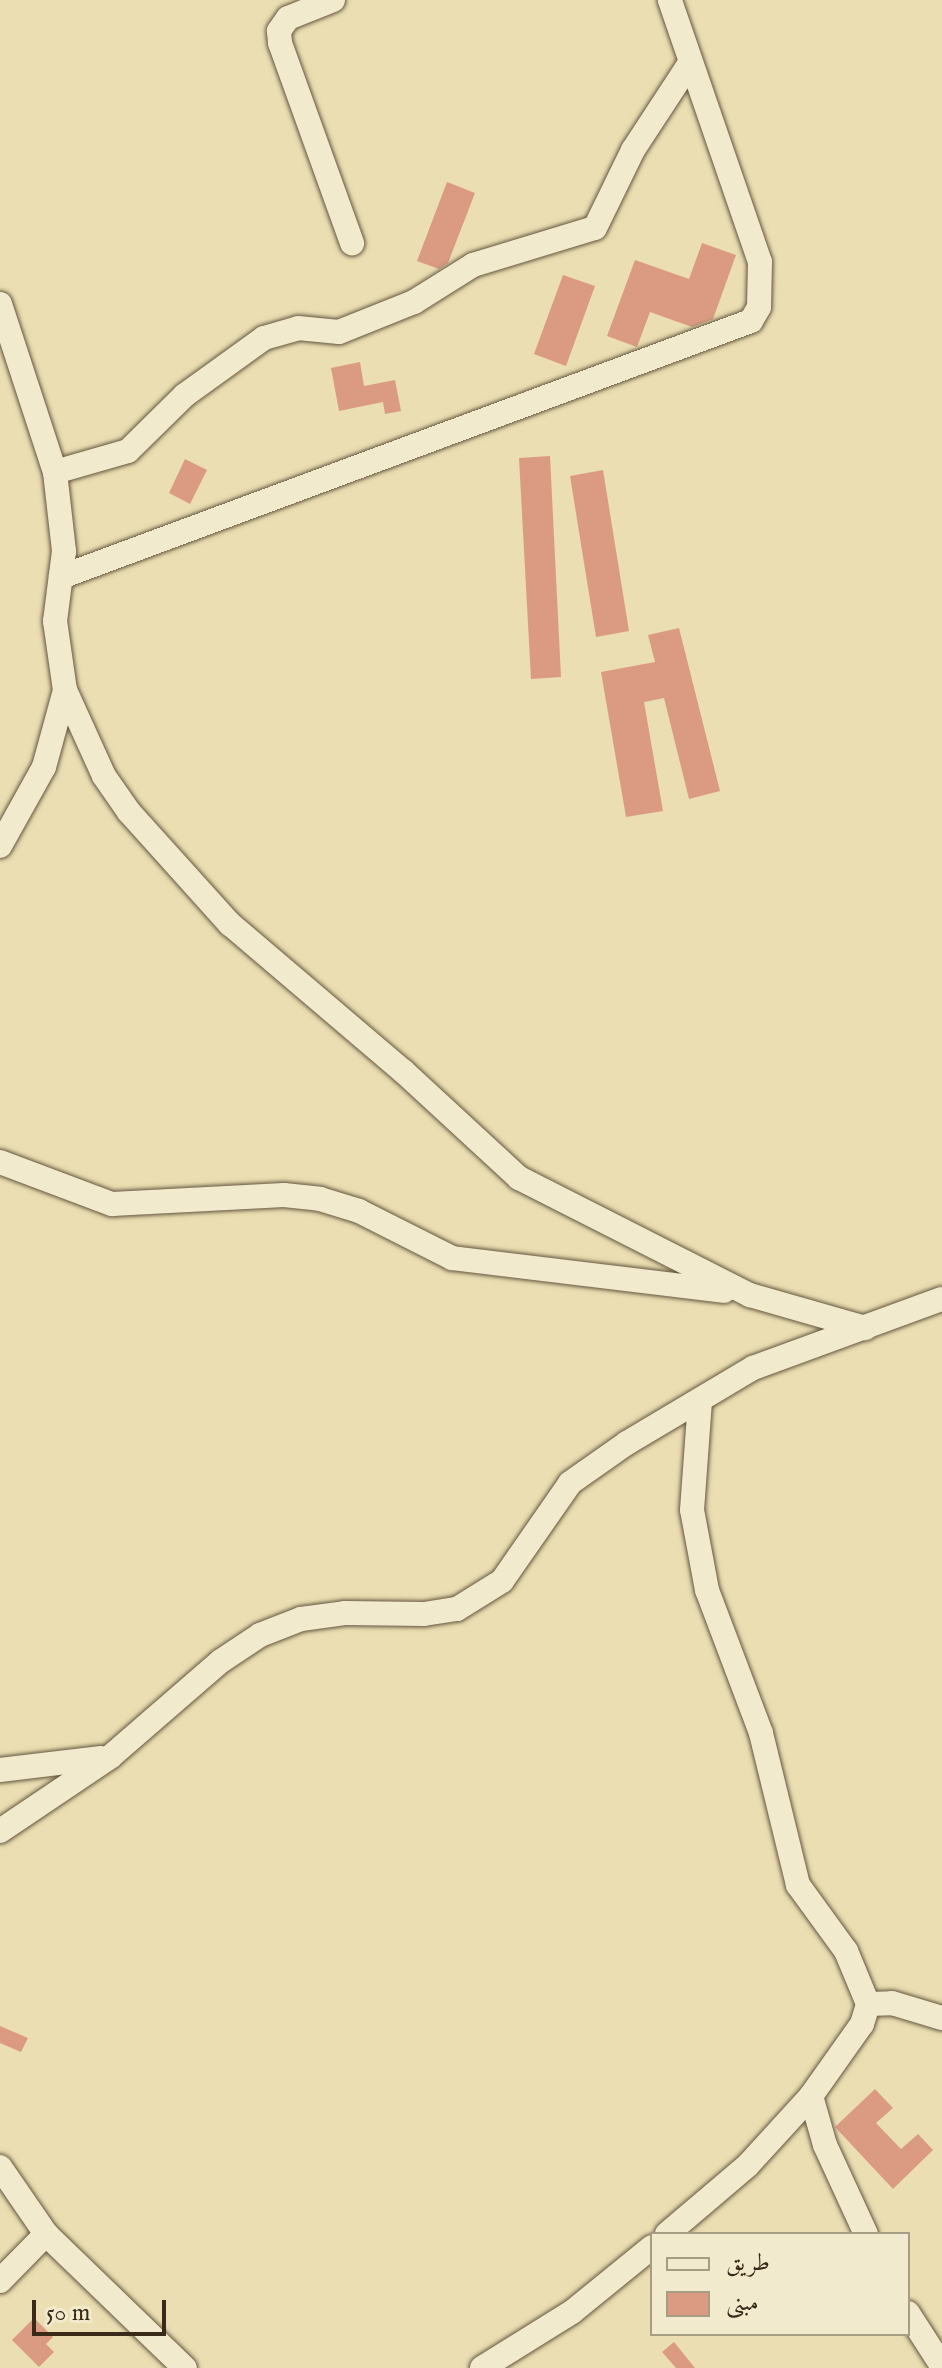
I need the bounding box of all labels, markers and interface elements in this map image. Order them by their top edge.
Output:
legend [650,2232,910,2336]
text: طريق [726,2248,770,2279]
scale bar [36,2284,170,2334]
text: مبنى [726,2288,759,2319]
text: 50 m [46,2298,90,2329]

